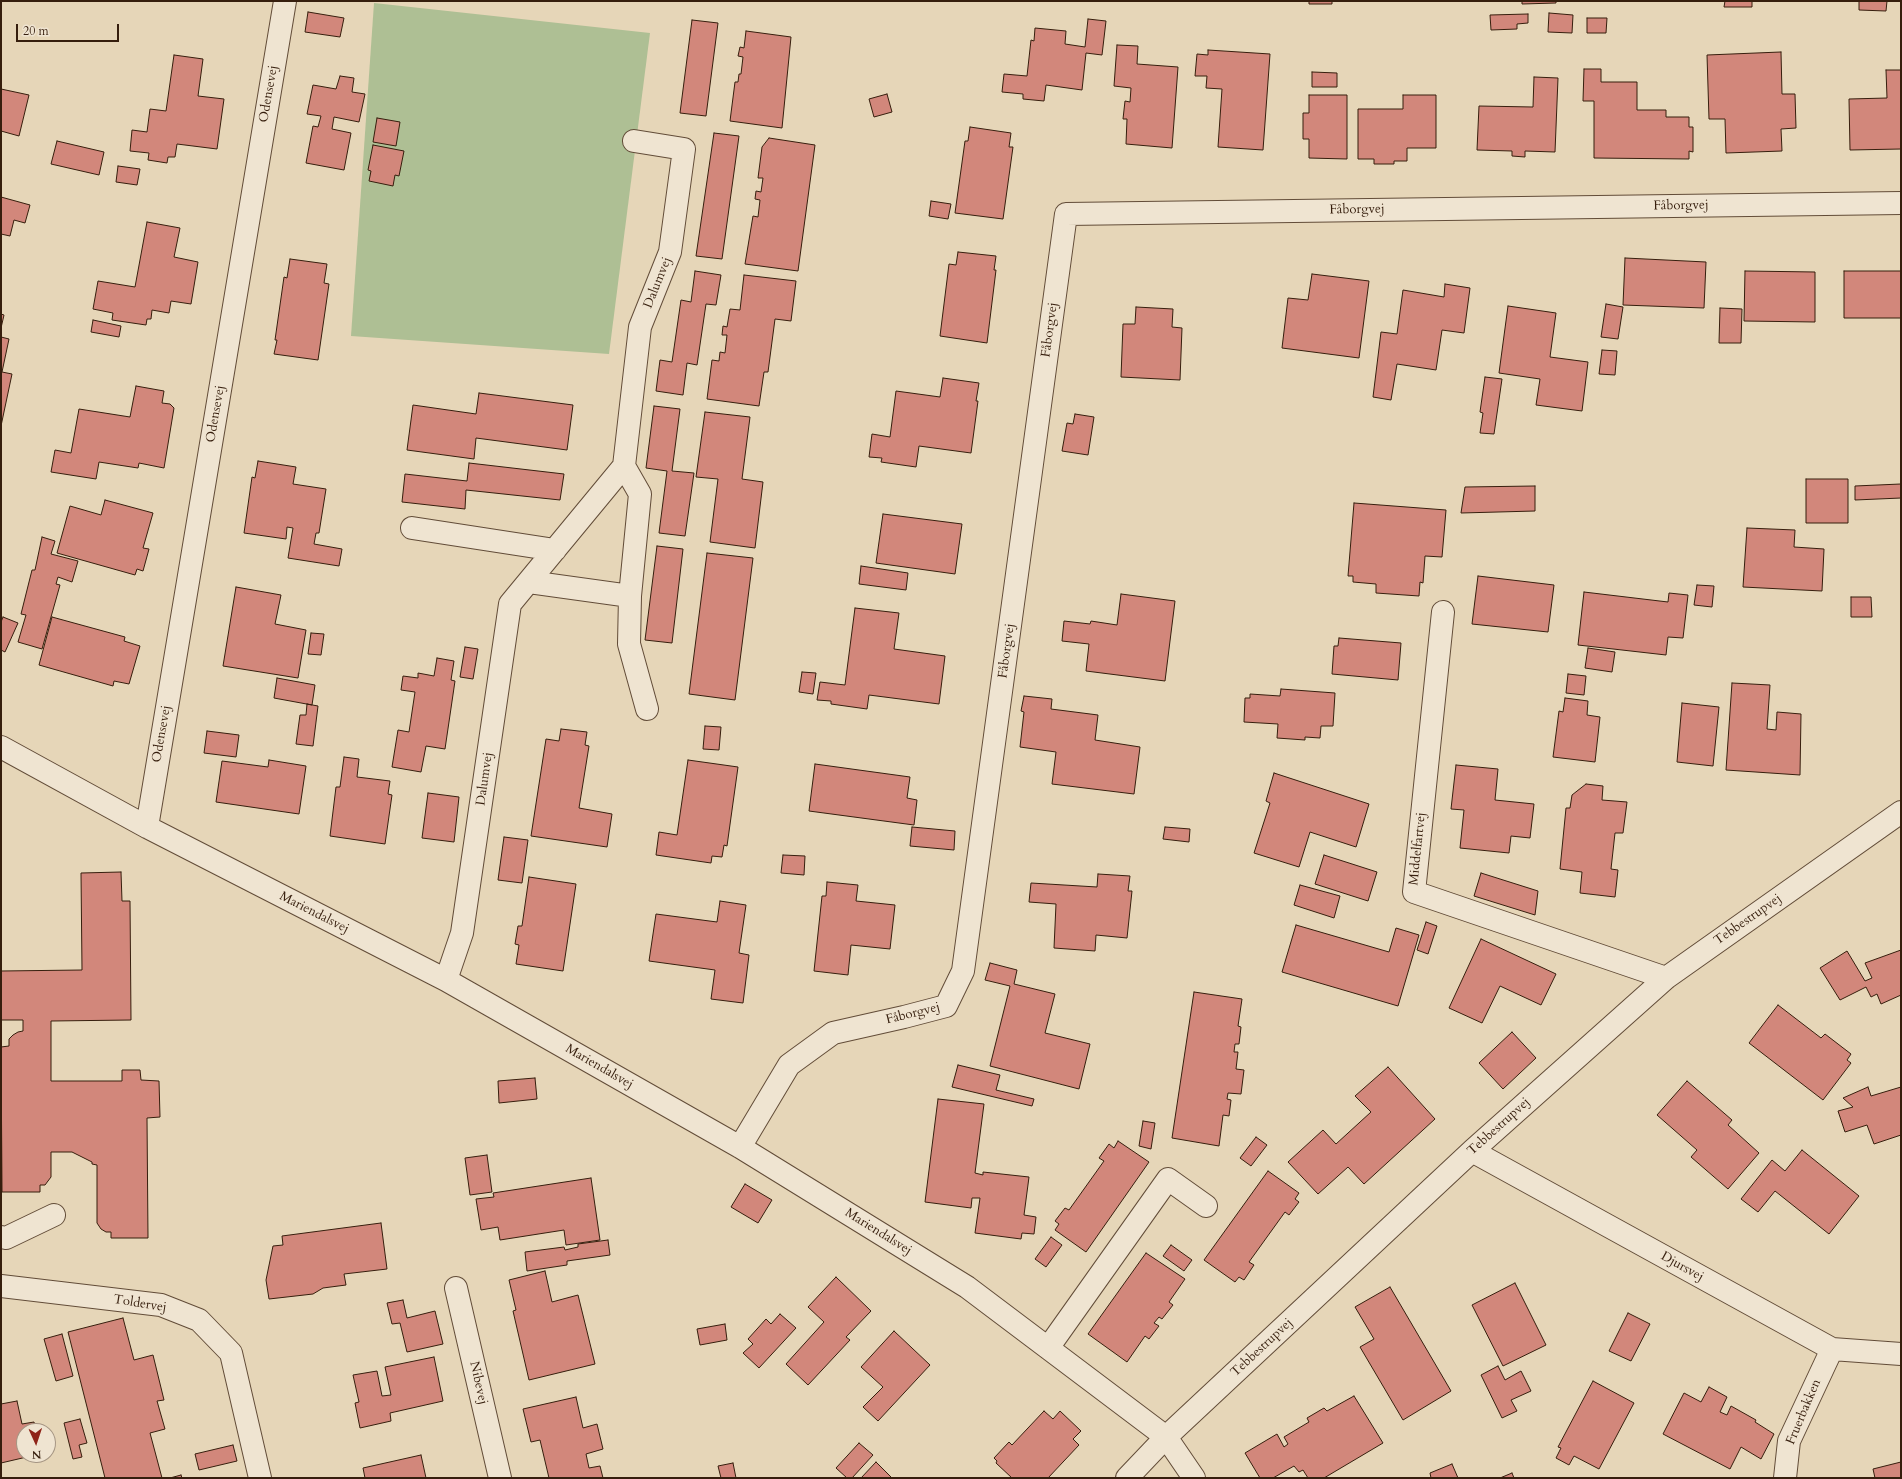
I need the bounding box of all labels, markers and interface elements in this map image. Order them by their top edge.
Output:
scale bar [18,16,121,42]
text: 20 m [23,23,49,39]
street label: Odensevej [256,64,282,124]
street label: Fåborgvej [1653,198,1709,214]
street label: Fåborgvej [1329,202,1385,218]
street label: Dalumvej [641,255,675,311]
street label: Fåborgvej [1038,302,1062,358]
street label: Odensevej [203,384,229,444]
street label: Fåborgvej [995,623,1019,679]
street label: Odensevej [149,704,175,764]
street label: Dalumvej [474,751,496,807]
street label: Middelfartvej [1406,812,1430,886]
street label: Mariendalsvej [277,889,351,937]
street label: Tebbestrupvej [1711,891,1785,949]
street label: Fåborgvej [884,1000,942,1028]
street label: Mariendalsvej [562,1041,636,1093]
street label: Tebbestrupvej [1465,1095,1533,1159]
street label: Mariendalsvej [842,1205,914,1259]
street label: Djursvej [1658,1249,1706,1285]
street label: Toldervej [112,1292,168,1316]
street label: Tebbestrupvej [1228,1315,1296,1381]
street label: Nibevej [465,1360,491,1406]
street label: Fruerbakken [1783,1377,1825,1447]
north arrow [16,1423,56,1463]
text: N [31,1447,42,1462]

